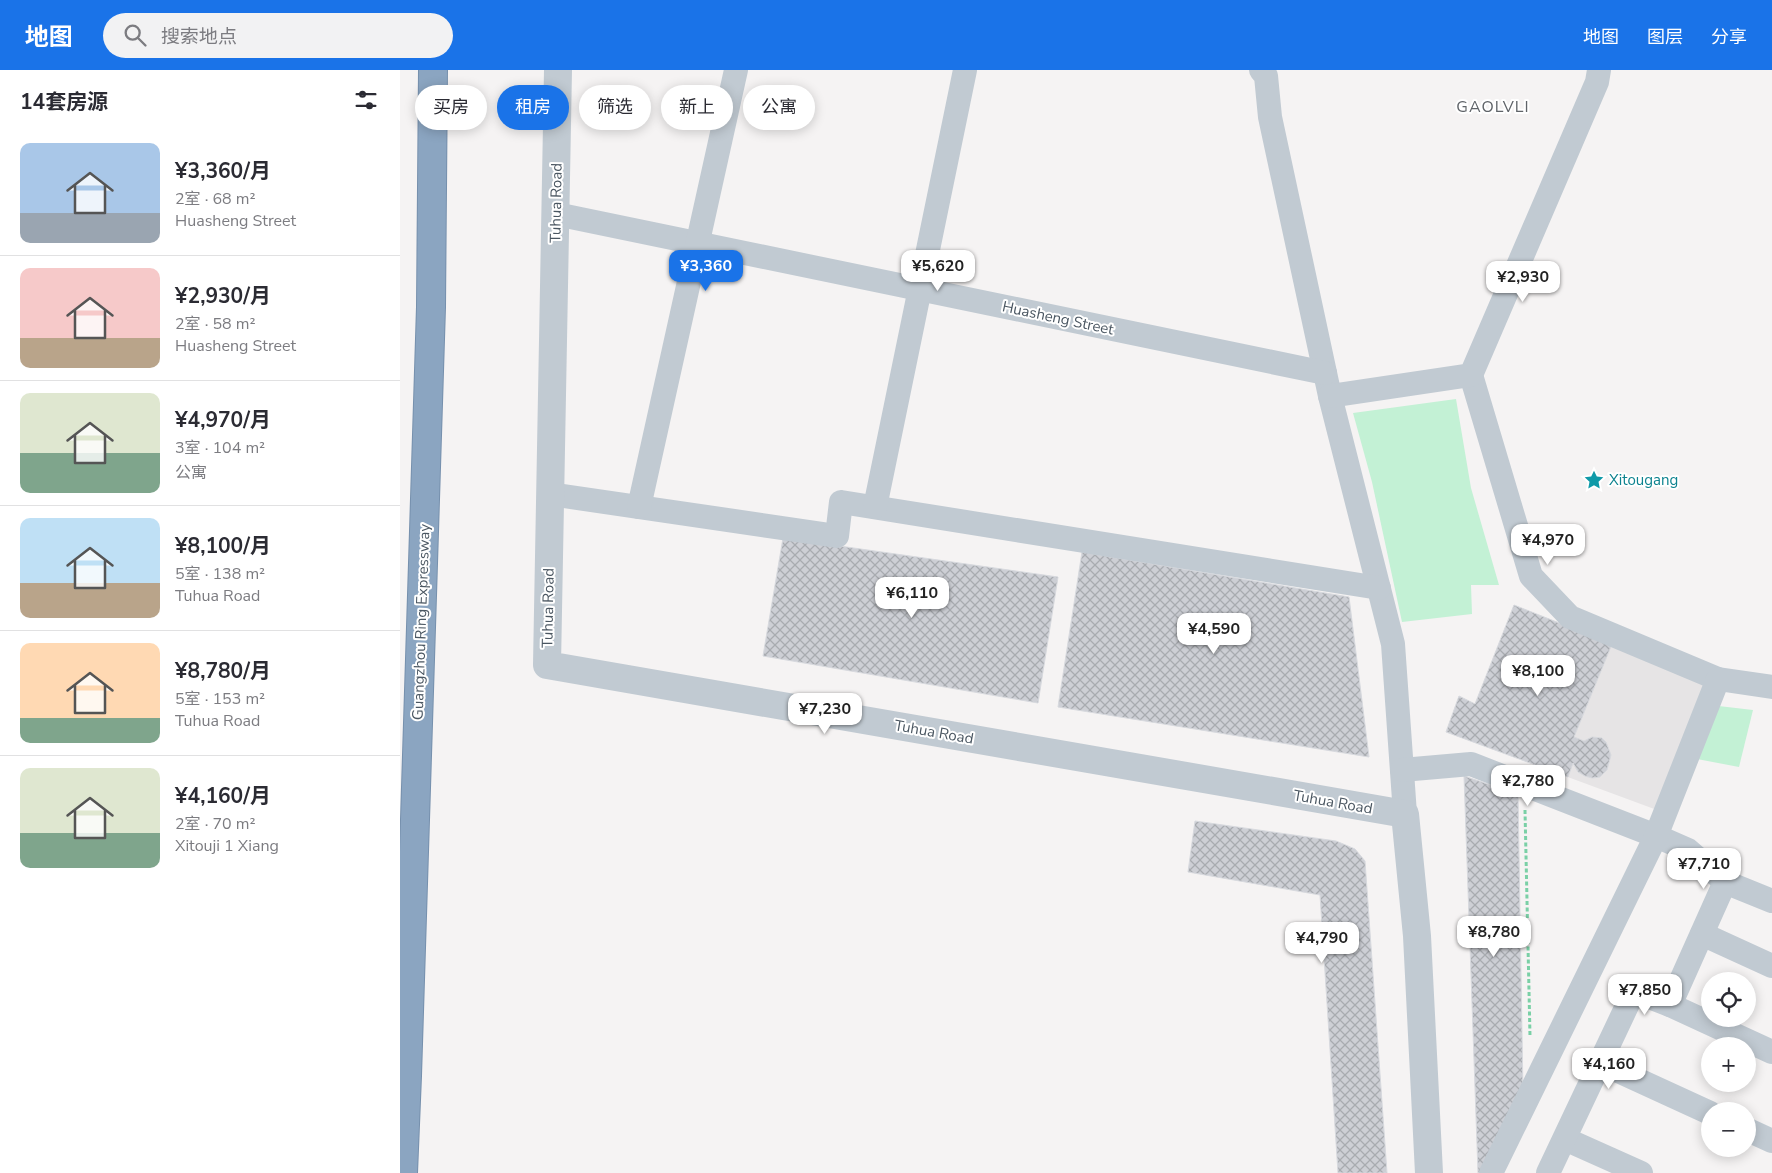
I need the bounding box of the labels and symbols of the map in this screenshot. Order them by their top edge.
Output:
district label: GAOLVLI [1456,96,1530,118]
street label: Tuhua Road [545,163,567,243]
pin: ¥3,360 [665,250,747,292]
pin: ¥5,620 [897,250,979,292]
pin: ¥2,930 [1482,260,1564,303]
street label: Huasheng Street [1000,296,1116,340]
place icon: Xitougang [1583,469,1605,491]
place label: Xitougang [1609,470,1678,490]
street label: Guangzhou Ring Expressway [408,523,434,720]
pin: ¥4,970 [1507,524,1589,566]
street label: Tuhua Road [537,568,559,648]
pin: ¥6,110 [871,576,953,619]
pin: ¥4,590 [1173,612,1255,655]
pin: ¥8,100 [1497,654,1579,697]
pin: ¥7,230 [784,692,866,735]
street label: Tuhua Road [893,715,975,749]
pin: ¥2,780 [1487,764,1569,807]
street label: Tuhua Road [1292,785,1374,819]
pin: ¥7,710 [1663,848,1745,890]
pin: ¥8,780 [1453,916,1535,958]
pin: ¥4,790 [1281,922,1363,964]
pin: ¥7,850 [1604,974,1686,1016]
pin: ¥4,160 [1568,1048,1650,1090]

